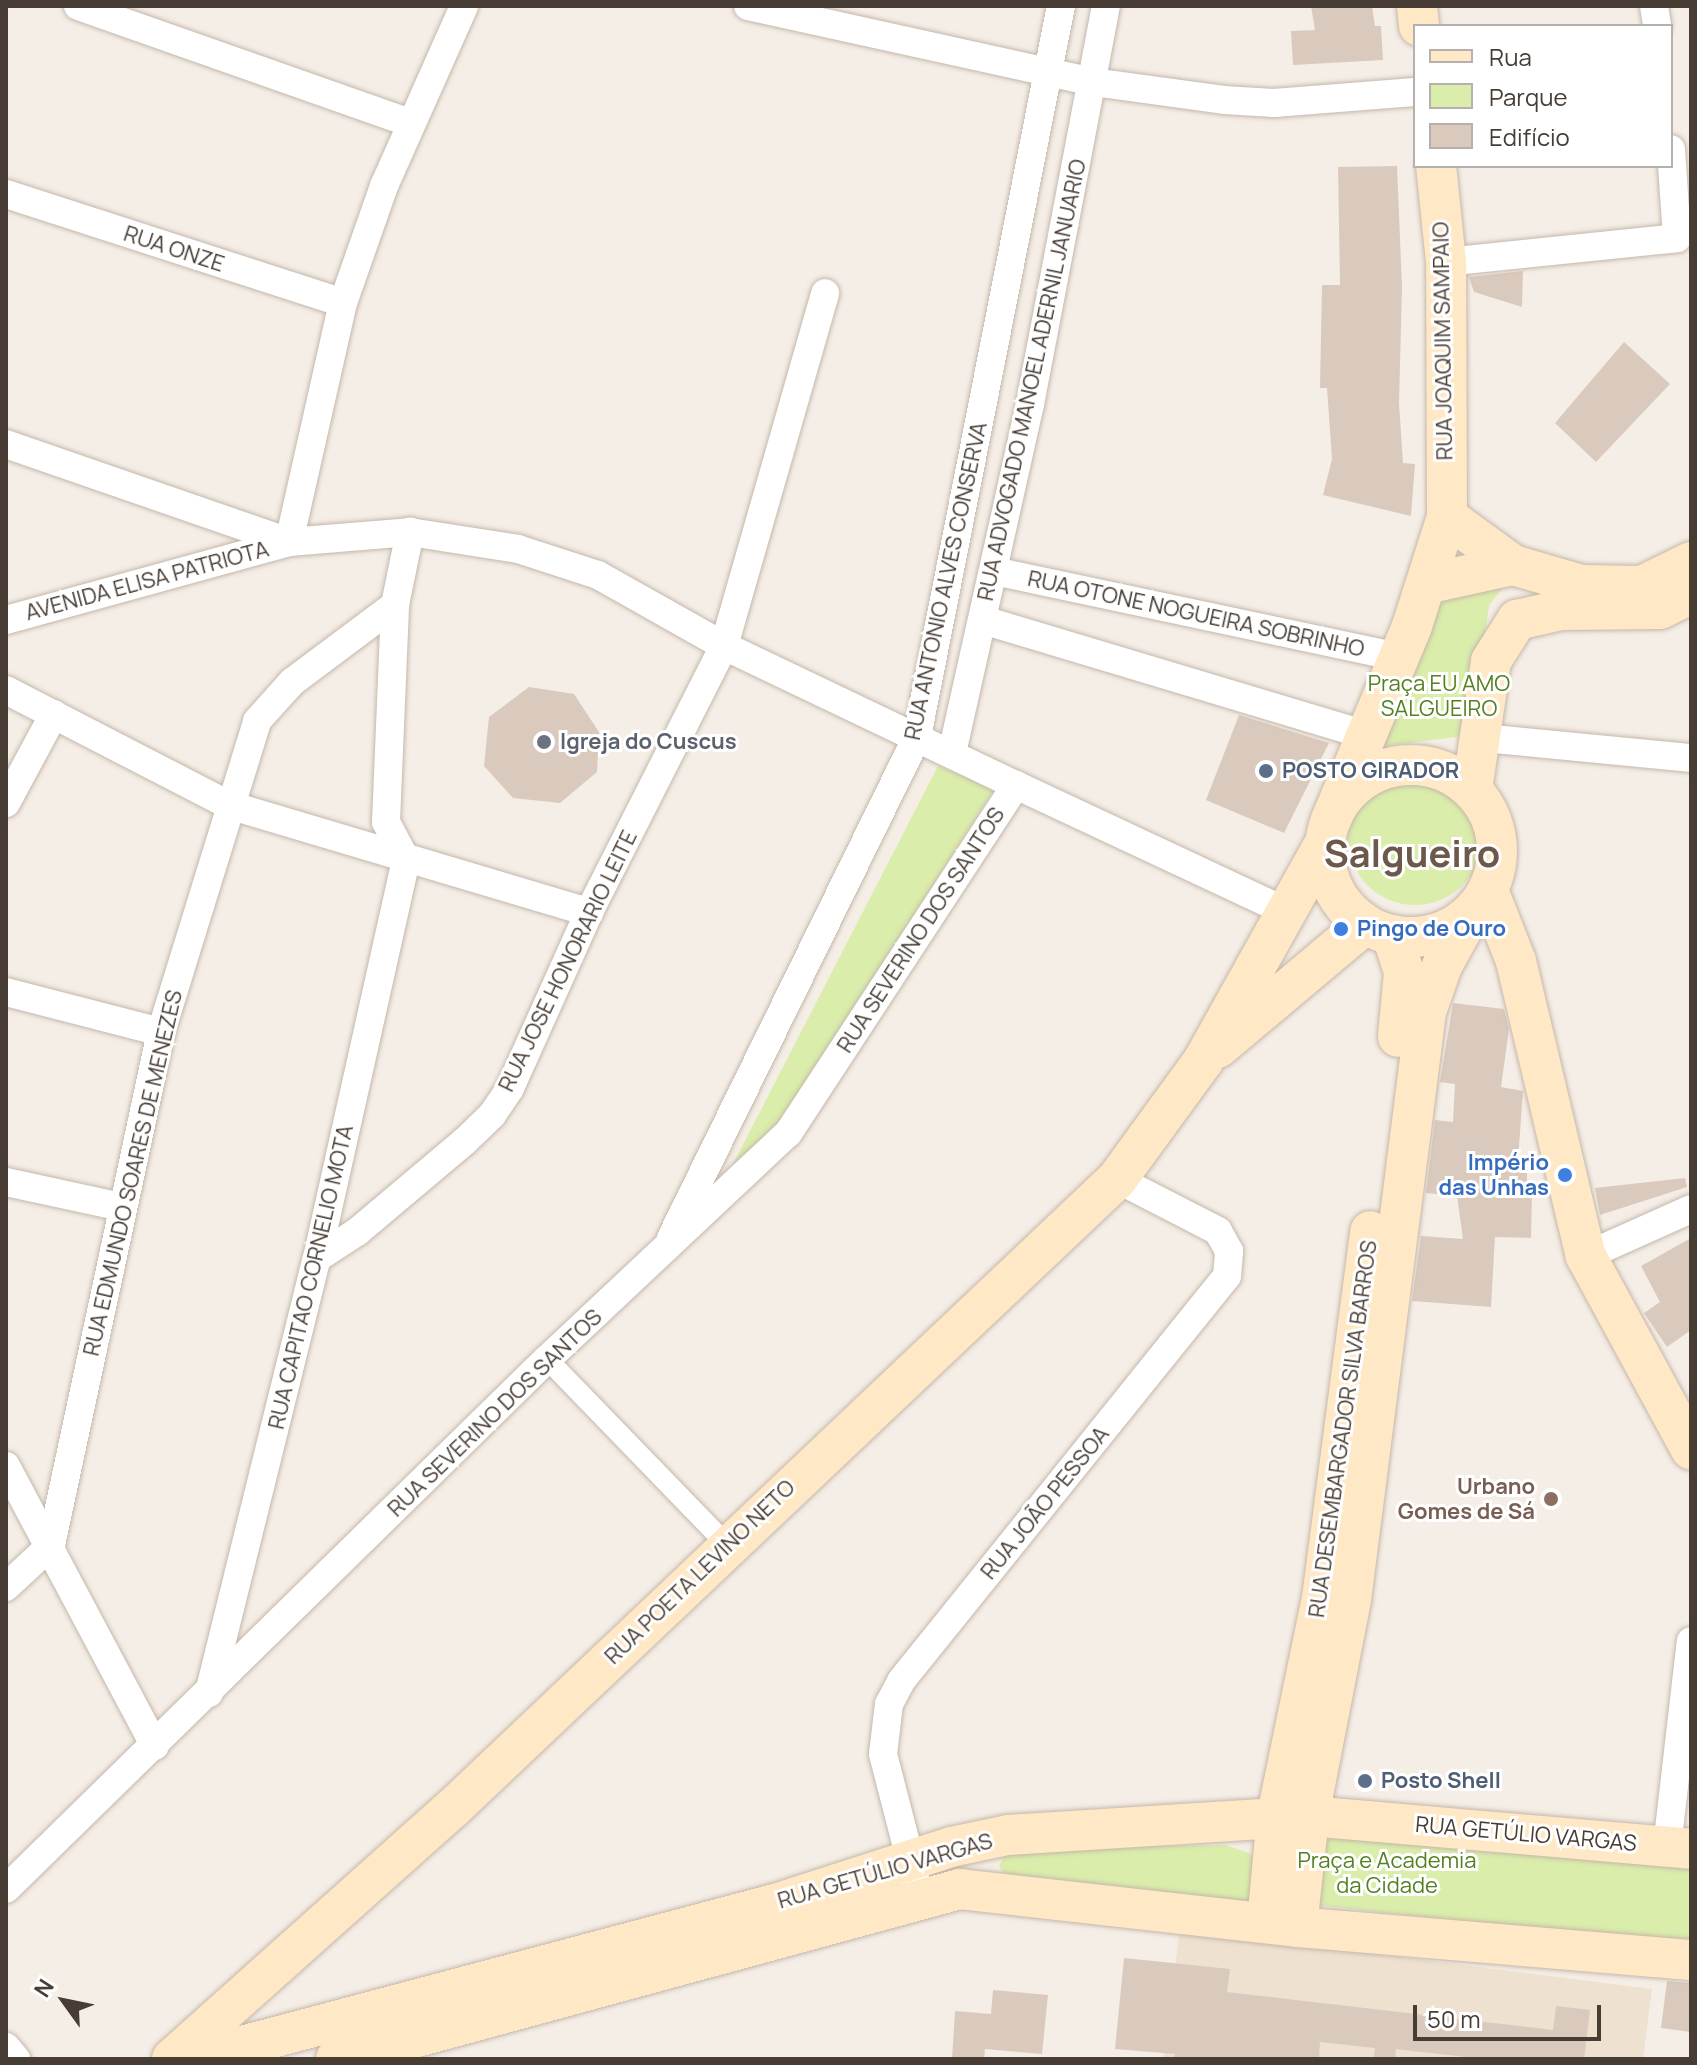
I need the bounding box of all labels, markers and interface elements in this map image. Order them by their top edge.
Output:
legend [1413,24,1673,168]
text: Rua [1489,40,1532,73]
text: Parque [1489,80,1567,113]
text: Edifício [1489,120,1570,153]
street label: RUA ADVOGADO MANOEL ADERNIL JANUARIO [972,156,1092,604]
street label: RUA ONZE [120,220,228,278]
street label: RUA JOAQUIM SAMPAIO [1428,221,1458,461]
street label: RUA ANTONIO ALVES CONSERVA [899,420,993,742]
street label: AVENIDA ELISA PATRIOTA [22,536,272,626]
street label: RUA OTONE NOGUEIRA SOBRINHO [1025,565,1367,663]
park label: Praça EU AMO SALGUEIRO [1368,670,1510,722]
place label: Igreja do Cuscus [560,729,737,755]
marker: Igreja do Cuscus [535,733,553,751]
place label: POSTO GIRADOR [1282,758,1459,784]
marker: POSTO GIRADOR [1257,762,1275,780]
street label: RUA SEVERINO DOS SANTOS [832,802,1010,1058]
street label: RUA JOSE HONORARIO LEITE [493,826,643,1096]
district label: Salgueiro [1324,830,1500,876]
place label: Pingo de Ouro [1357,916,1506,942]
marker: Pingo de Ouro [1332,920,1350,938]
street label: RUA EDMUNDO SOARES DE MENEZES [78,988,188,1358]
street label: RUA CAPITAO CORNELIO MOTA [263,1122,359,1432]
place label: Império das Unhas [1438,1149,1549,1200]
marker: Império das Unhas [1556,1166,1574,1184]
street label: RUA DESEMBARGADOR SILVA BARROS [1303,1239,1383,1619]
street label: RUA SEVERINO DOS SANTOS [383,1304,607,1522]
street label: RUA JOÃO PESSOA [975,1421,1115,1585]
place label: Urbano Gomes de Sá [1398,1473,1535,1524]
street label: RUA POETA LEVINO NETO [599,1474,801,1670]
marker: Urbano Gomes de Sá [1542,1490,1560,1508]
place label: Posto Shell [1381,1768,1501,1794]
marker: Posto Shell [1356,1772,1374,1790]
street label: RUA GETÚLIO VARGAS [1414,1811,1638,1857]
street label: RUA GETÚLIO VARGAS [775,1828,995,1914]
park label: Praça e Academia da Cidade [1298,1847,1476,1898]
north arrow [24,1961,104,2041]
text: N [27,1973,61,2003]
scale bar [1417,1989,1605,2039]
text: 50 m [1427,2002,1481,2035]

